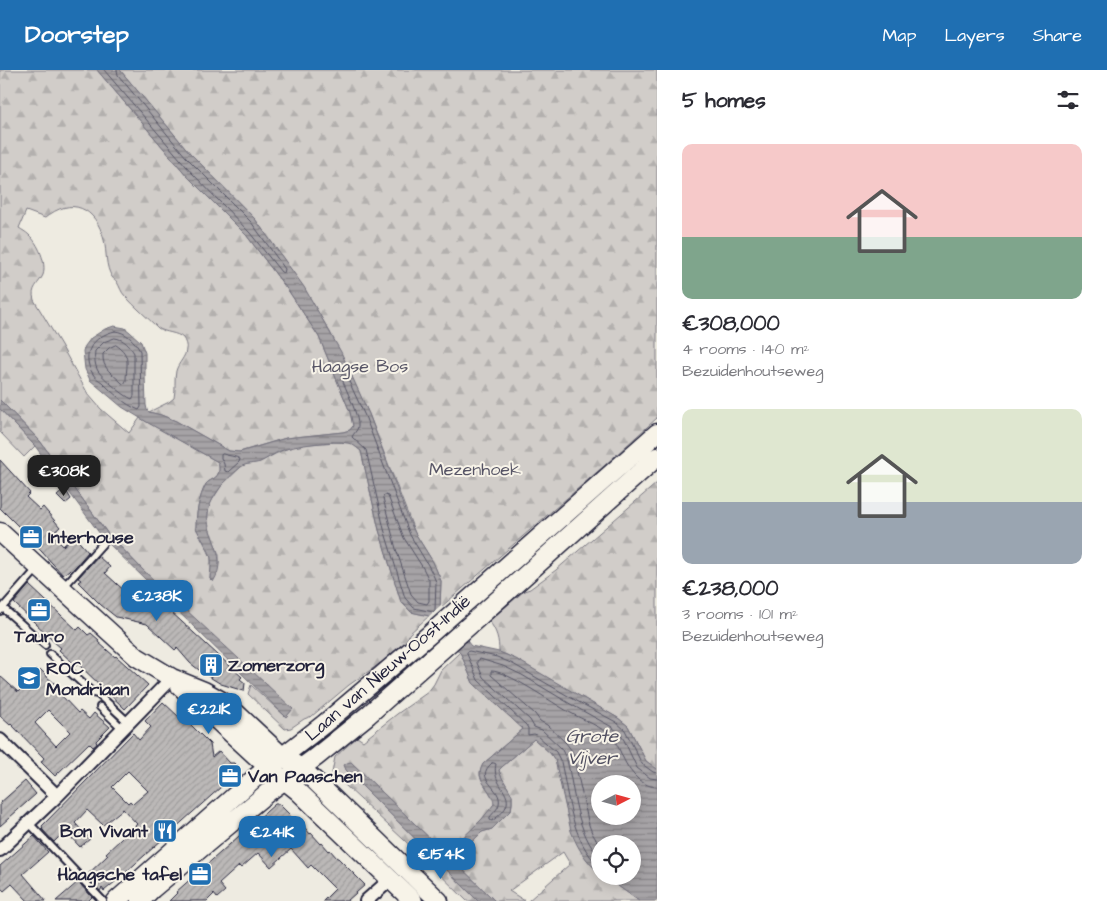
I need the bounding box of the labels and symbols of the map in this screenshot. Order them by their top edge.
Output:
park label: Haagse Bos [312,354,408,380]
pin: €308K [29,454,99,497]
park label: Mezenhoek [429,457,521,482]
office icon: Interhouse [18,524,44,550]
place label: Interhouse [48,525,134,550]
pin: €238K [122,580,192,622]
street label: Laan van Nieuw-Oost-Indië [300,589,476,747]
office icon: Tauro [26,597,52,623]
place label: Tauro [13,624,65,649]
building icon: Zomerzorg [198,652,224,678]
place label: Zomerzorg [228,653,325,679]
place label: ROC Mondriaan [46,656,129,702]
school or university icon: ROC Mondriaan [16,665,42,691]
pin: €221K [174,692,244,735]
water label: Grote Vijver [566,723,620,772]
office icon: Van Paaschen [217,763,243,789]
place label: Van Paaschen [247,764,363,789]
north arrow [591,775,641,825]
pin: €241K [237,816,307,858]
restaurant icon: Bon Vivant [152,818,178,844]
place label: Bon Vivant [60,819,149,844]
pin: €154K [406,838,476,880]
office icon: Haagsche tafel [187,861,213,887]
place label: Haagsche tafel [58,862,182,888]

